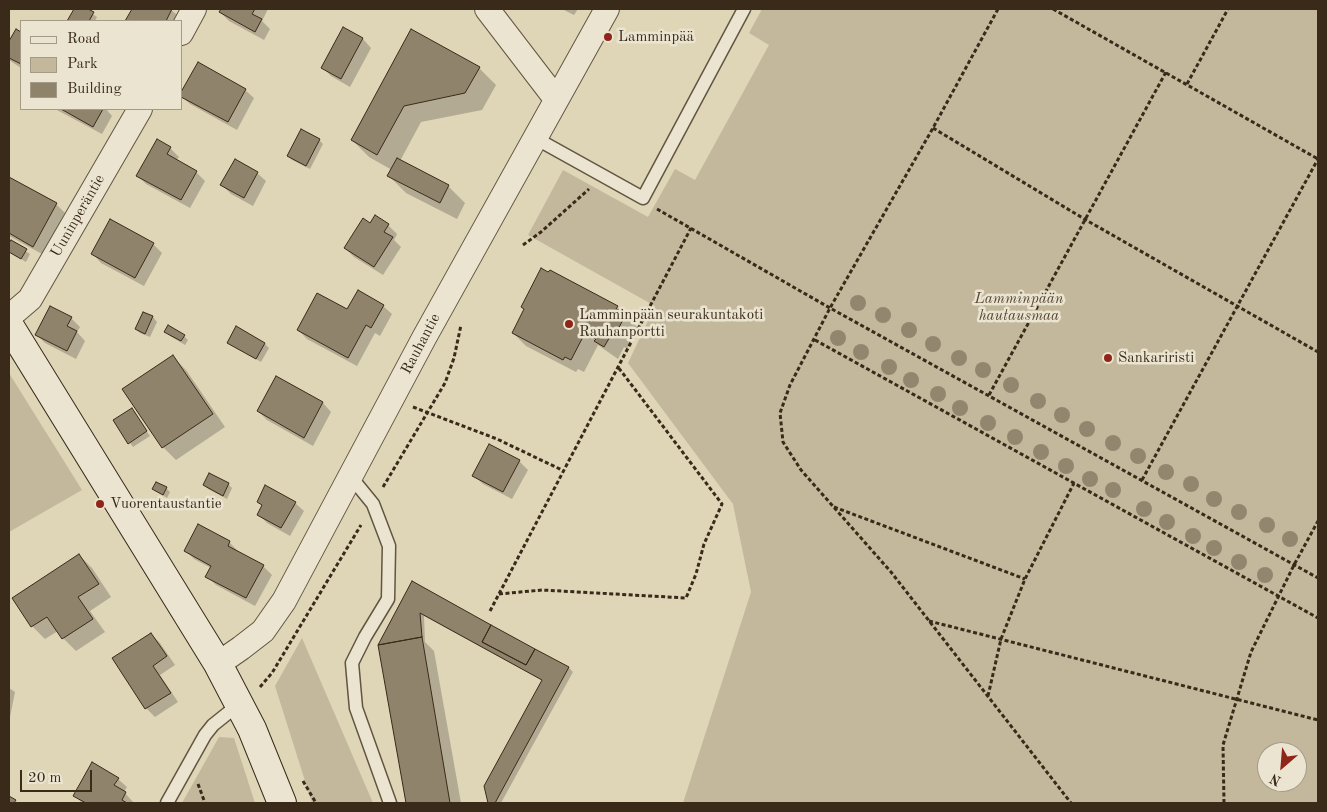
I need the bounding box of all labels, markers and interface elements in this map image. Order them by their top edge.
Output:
legend [20,20,182,110]
place label: Lamminpää [618,28,694,46]
marker: Lamminpää [602,31,614,43]
text: Road [67,32,100,47]
text: Park [67,57,98,72]
text: Building [67,82,122,97]
street label: Uuninperäntie [47,171,109,261]
park label: Lamminpään hautausmaa [975,290,1063,325]
place label: Lamminpään seurakuntakoti Rauhanportti [579,306,763,341]
street label: Rauhantie [398,311,444,377]
marker: Lamminpään seurakuntakoti Rauhanportti [563,318,575,330]
place label: Sankariristi [1118,349,1194,367]
marker: Sankariristi [1102,352,1114,364]
place label: Vuorentaustantie [110,495,222,513]
marker: Vuorentaustantie [94,498,106,510]
north arrow [1257,742,1307,792]
scale bar [22,760,95,792]
text: 20 m [28,771,62,786]
text: N [1268,771,1284,788]

